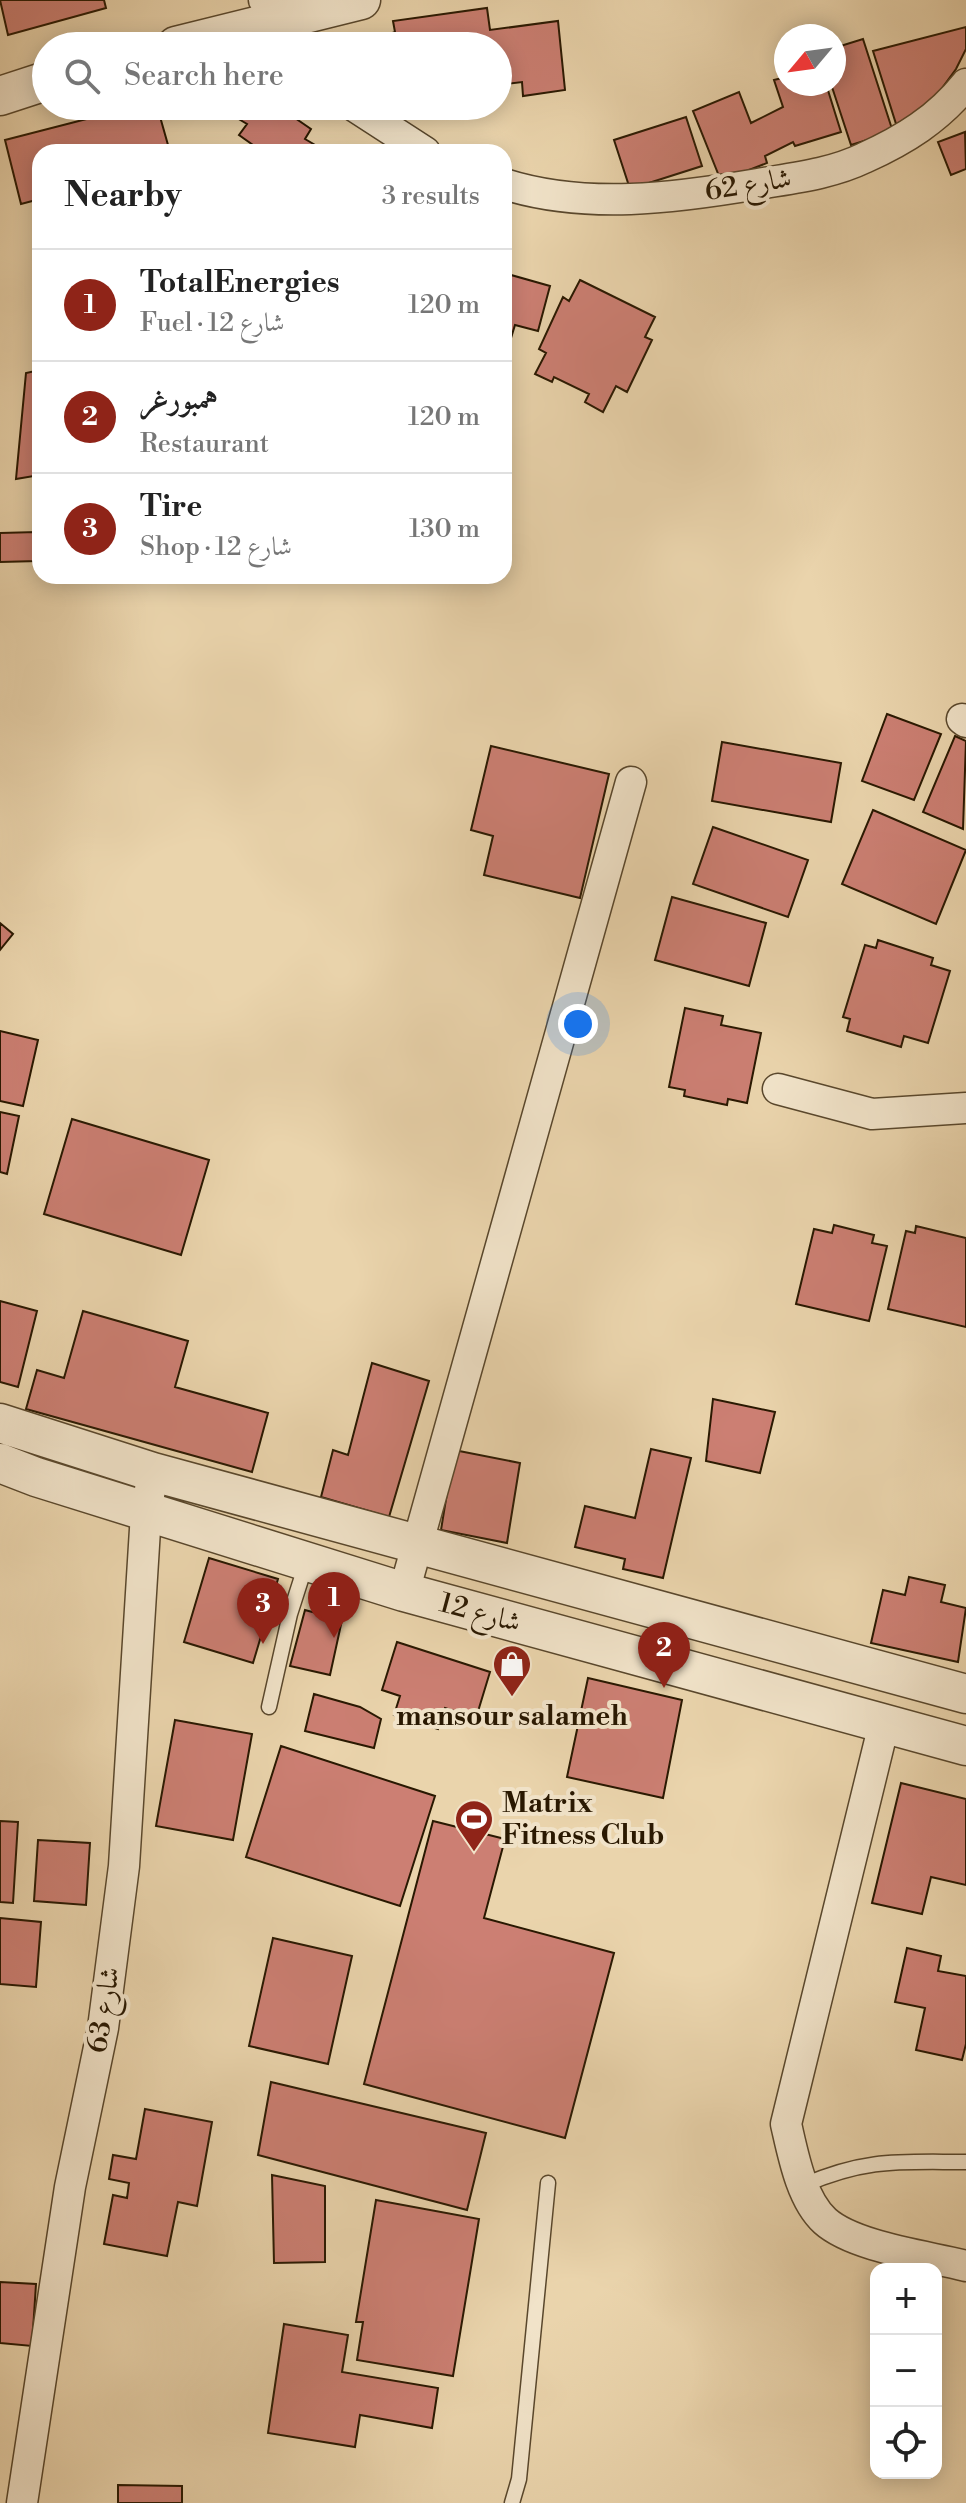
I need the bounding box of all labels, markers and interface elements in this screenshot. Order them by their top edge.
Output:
north arrow [774,24,846,96]
search box [32,32,512,120]
icon: search [60,54,104,98]
text: Search here [124,57,284,95]
street label: شارع 62 [702,161,795,214]
text: Nearby [64,175,182,217]
text: 3 results [382,180,480,212]
text: TotalEnergies [140,264,340,302]
text: 1 [84,289,96,321]
text: 120 m [408,289,480,321]
text: Fuel · شارع 12 [140,307,285,339]
text: همبورغر [140,381,218,419]
text: 2 [82,401,98,433]
text: 120 m [408,401,480,433]
text: Restaurant [140,428,269,460]
text: Tire [140,488,202,526]
text: 3 [82,513,98,545]
text: 130 m [409,513,480,545]
text: Shop · شارع 12 [140,531,292,563]
your location [558,1004,598,1044]
pin: 1 [308,1572,360,1638]
pin: 3 [237,1578,289,1644]
street label: شارع 12 [434,1585,525,1645]
pin: 2 [638,1622,690,1688]
shop icon: mansour salameh [491,1643,533,1698]
place label: mansour salameh [396,1699,628,1734]
place label: Matrix Fitness Club [502,1786,664,1853]
sports icon: Matrix Fitness Club [453,1798,495,1853]
street label: شارع 63 [80,1964,133,2056]
map controls [870,2263,942,2479]
button: + [870,2263,942,2335]
button: − [870,2335,942,2407]
button: locate [870,2407,942,2479]

